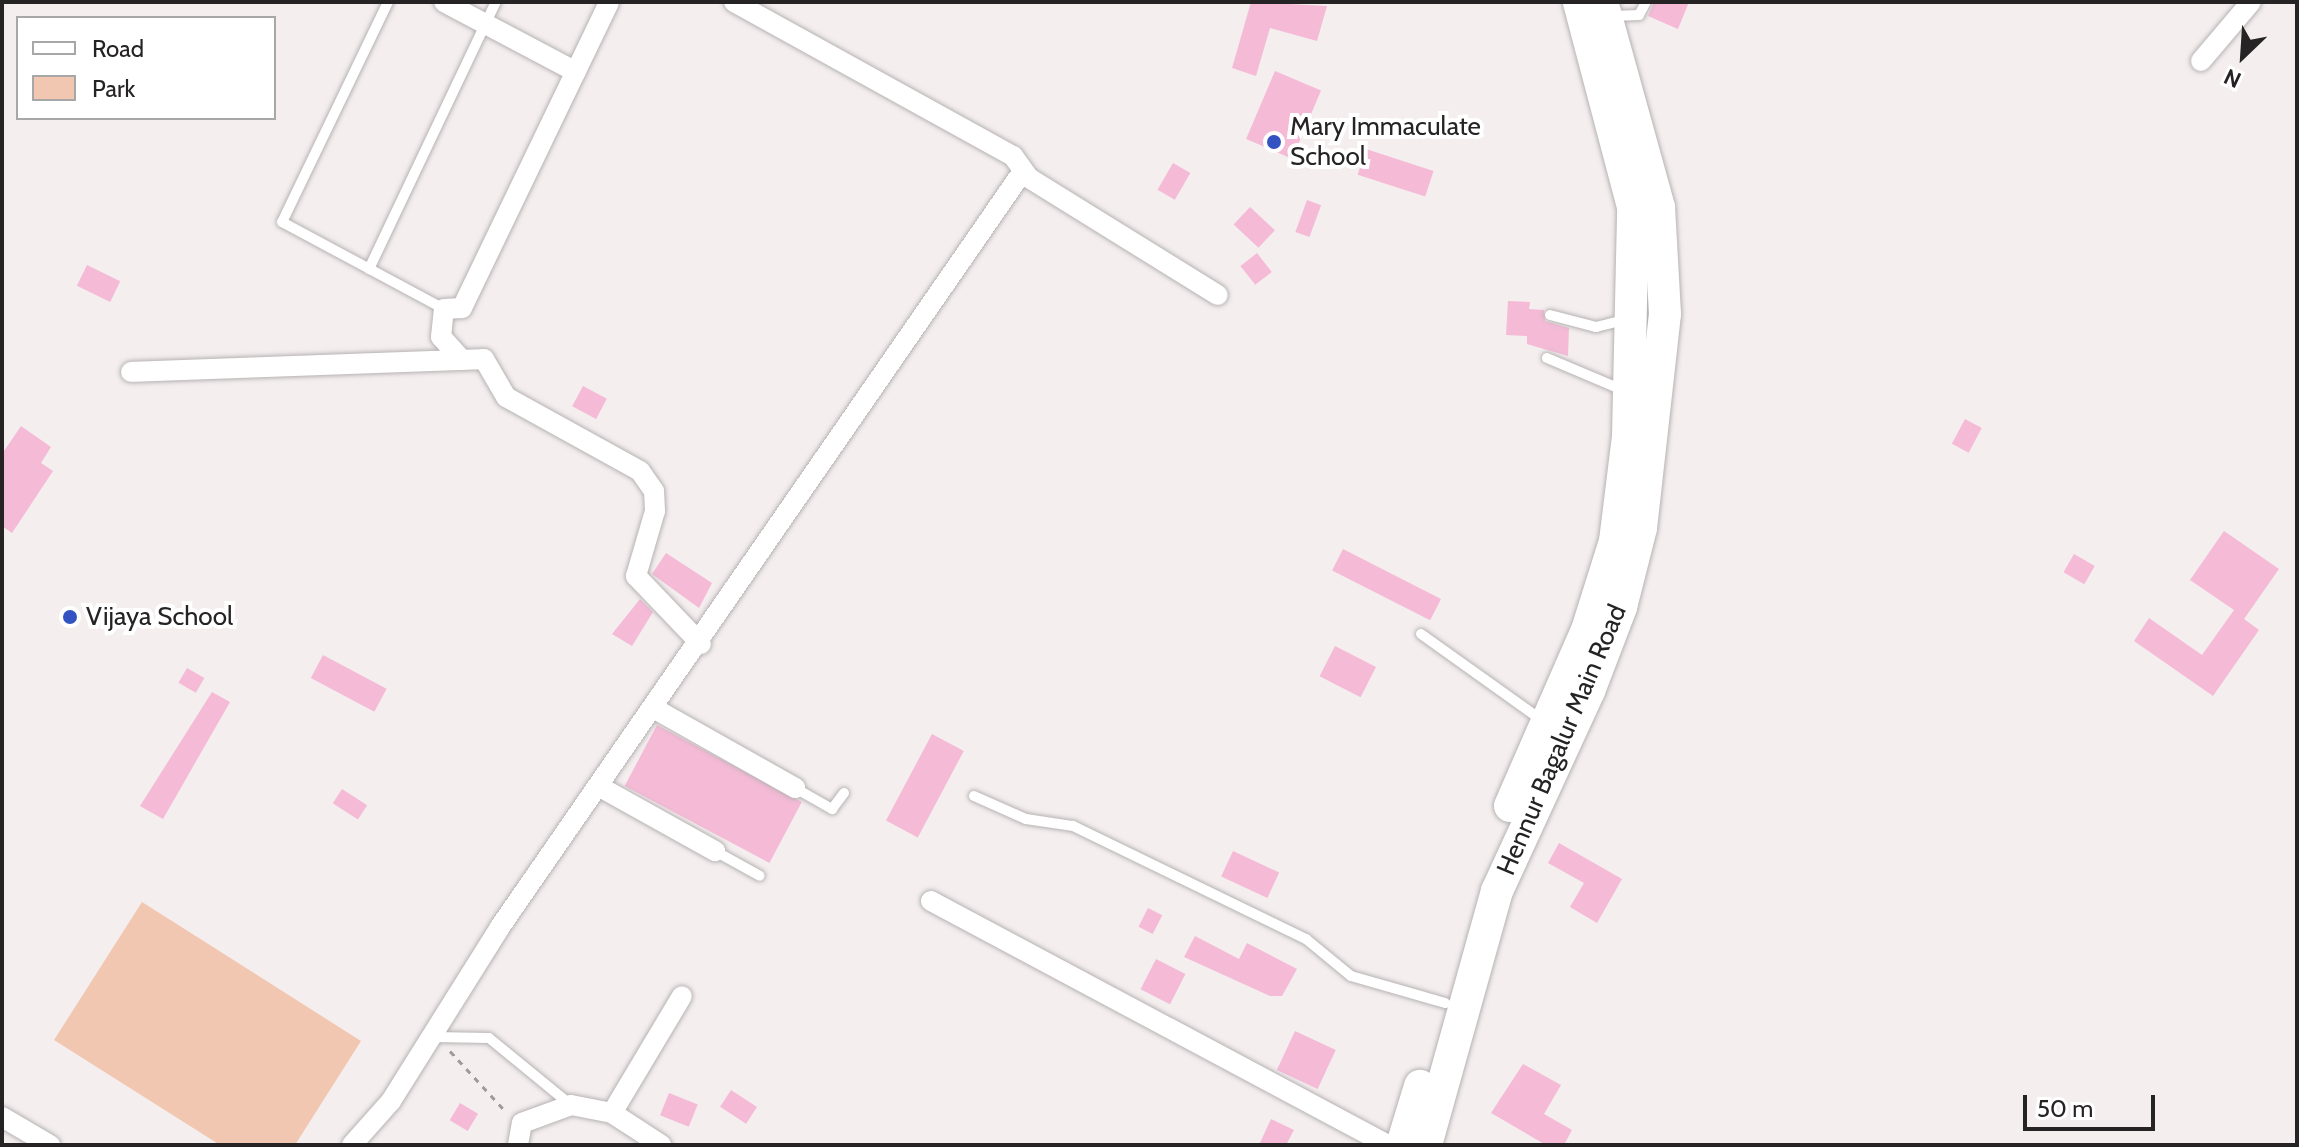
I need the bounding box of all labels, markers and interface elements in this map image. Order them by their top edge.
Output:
legend [16,16,276,120]
north arrow [2203,16,2283,96]
text: Road [92,34,144,63]
text: N [2220,63,2245,94]
text: Park [92,74,135,103]
place label: Mary Immaculate School [1290,111,1481,172]
marker: Mary Immaculate School [1265,133,1283,151]
street label: Hennur Bagalur Main Road [1491,600,1633,880]
place label: Vijaya School [86,601,233,633]
marker: Vijaya School [61,608,79,626]
scale bar [2027,1079,2159,1129]
text: 50 m [2037,1094,2093,1123]

